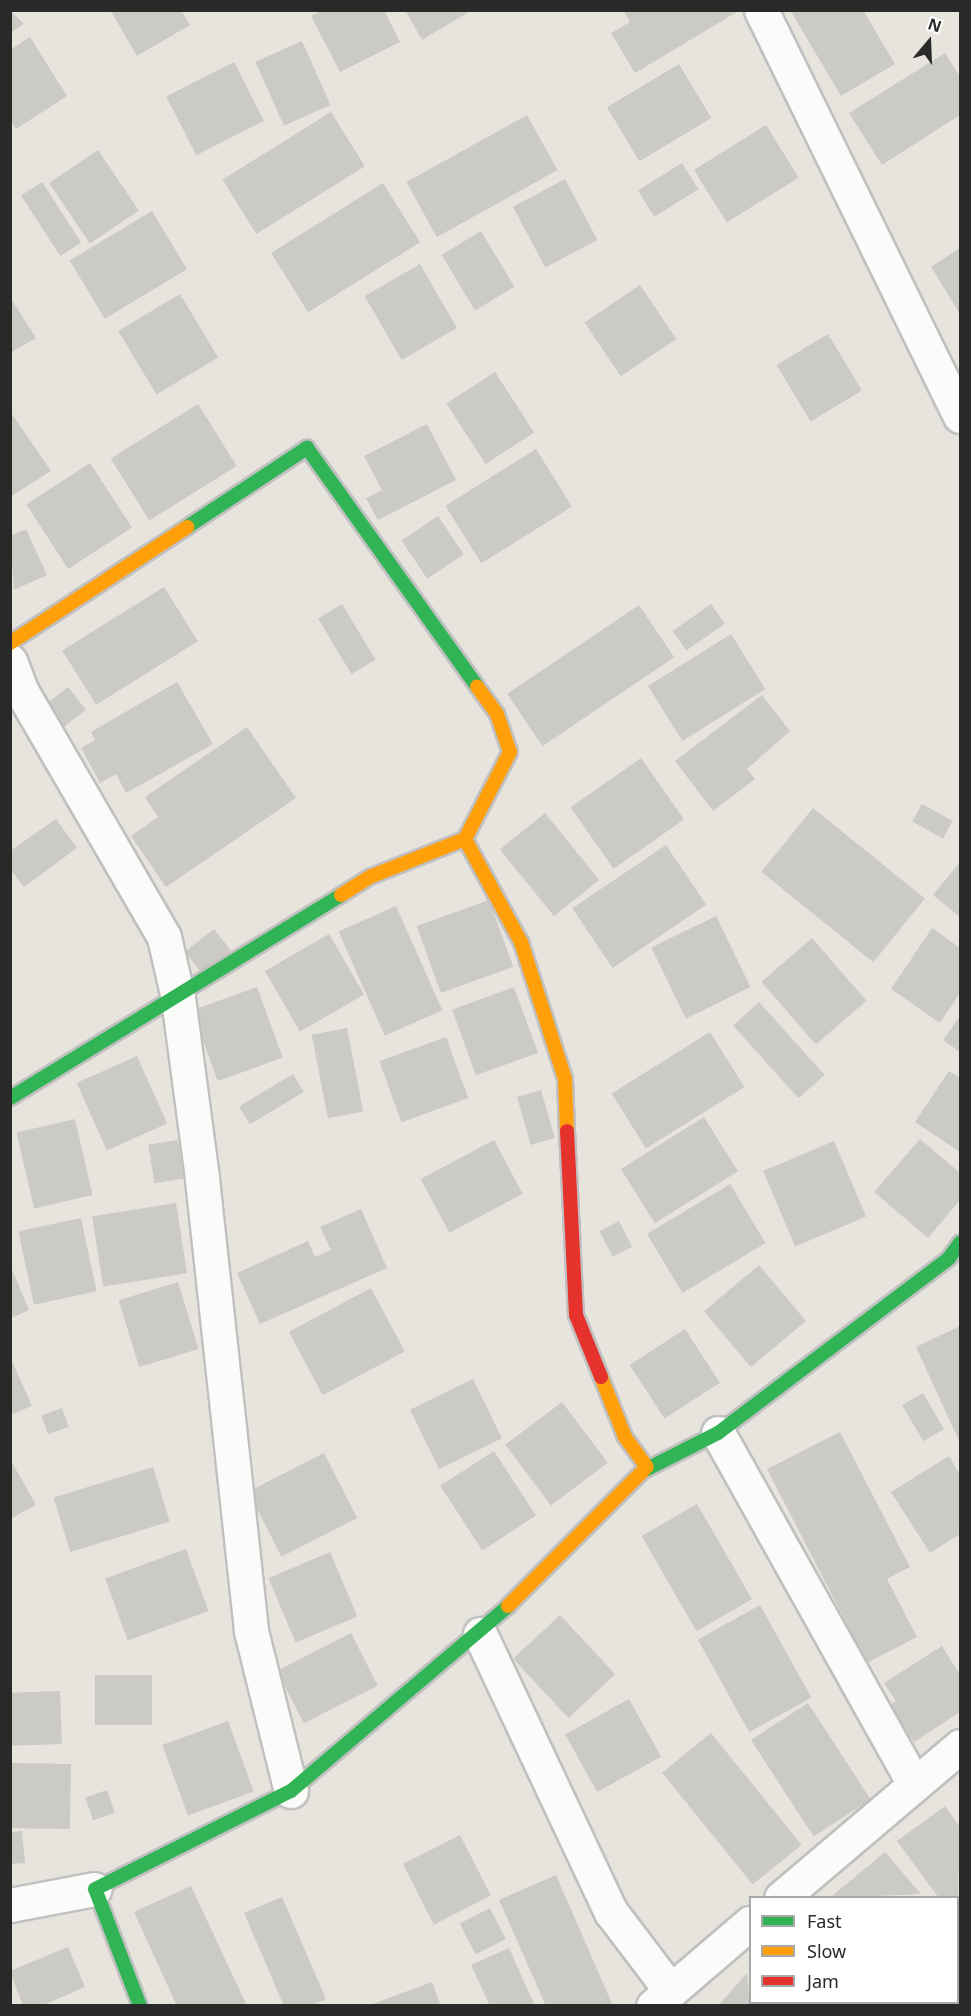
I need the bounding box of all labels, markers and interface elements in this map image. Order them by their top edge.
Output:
north arrow [899,12,959,72]
text: N [925,12,945,37]
legend [749,1896,959,2004]
text: Fast [807,1909,842,1933]
text: Slow [807,1939,846,1963]
text: Jam [807,1969,839,1993]

